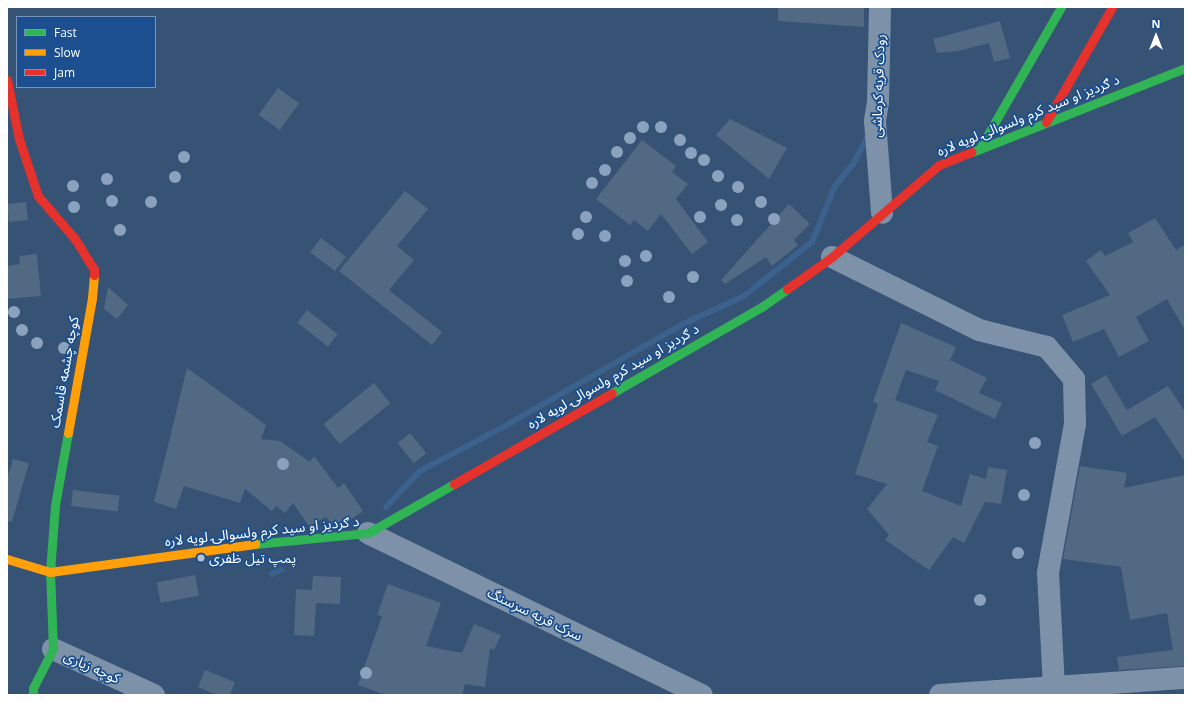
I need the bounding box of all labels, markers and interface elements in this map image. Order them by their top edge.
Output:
legend [16,16,156,88]
north arrow [1136,16,1176,56]
text: N [1152,16,1160,31]
text: Fast [54,24,77,41]
street label: رودک قریه کرماشی [868,34,888,138]
text: Slow [54,44,80,61]
text: Jam [54,64,75,81]
street label: د ګردیز او سید کرم ولسوالۍ لویه لاره [934,71,1122,159]
street label: کوچه چشمه قاسمک [46,315,82,429]
street label: د ګردیز او سید کرم ولسوالۍ لویه لاره [524,320,702,432]
street label: د ګردیز او سید کرم ولسوالۍ لویه لاره [164,512,360,550]
place label: پمپ تیل ظفری [209,550,296,566]
marker: پمپ تیل ظفری [196,553,206,563]
street label: سرک قریه سرسنگ [485,584,585,644]
street label: کوچه زیاری [61,647,123,687]

